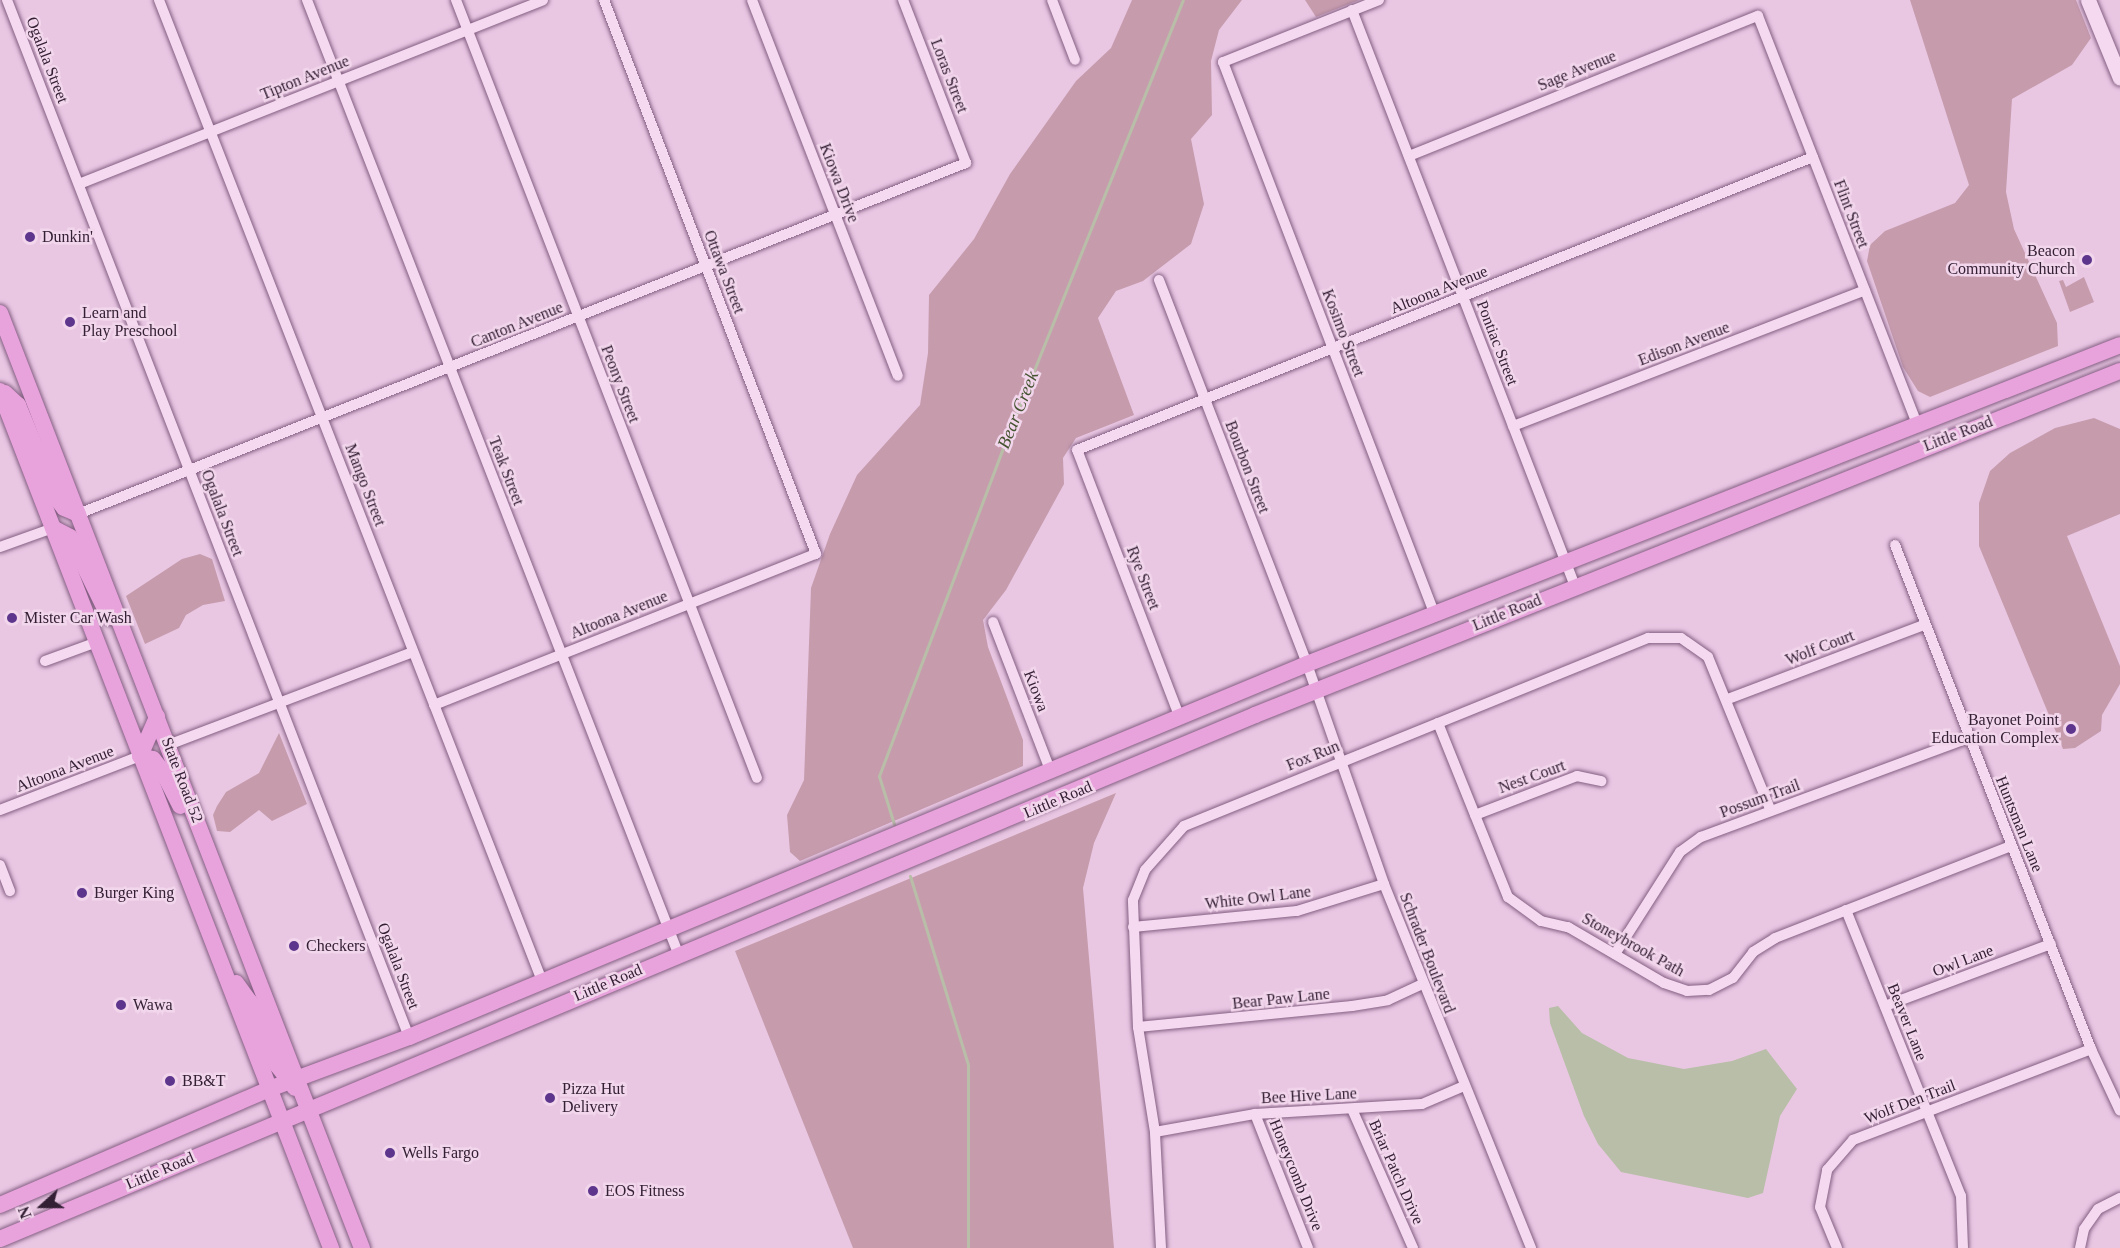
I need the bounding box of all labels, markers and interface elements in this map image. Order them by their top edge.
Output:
street label: Ogalala Street [22,14,72,106]
street label: Loras Street [926,36,972,116]
street label: Sage Avenue [1535,46,1619,96]
street label: Tipton Avenue [258,51,352,105]
street label: Kiowa Drive [815,141,863,225]
street label: Flint Street [1829,177,1873,251]
place label: Dunkin' [42,227,93,247]
street label: Ottawa Street [699,228,749,316]
marker: Dunkin' [23,230,37,244]
place label: Beacon Community Church [1947,241,2075,279]
marker: Beacon Community Church [2080,253,2094,267]
street label: Altoona Avenue [1387,262,1491,318]
street label: Kosimo Street [1318,287,1368,379]
street label: Canton Avenue [468,298,566,352]
street label: Pontiac Street [1472,298,1522,388]
place label: Learn and Play Preschool [82,303,178,341]
marker: Learn and Play Preschool [63,315,77,329]
street label: Edison Avenue [1635,318,1733,370]
street label: Peony Street [596,343,644,425]
water label: Bear Creek [993,368,1043,452]
street label: Little Road [1921,412,1995,456]
street label: Bourbon Street [1221,418,1273,516]
street label: Teak Street [484,434,528,508]
street label: Mango Street [341,441,389,529]
street label: Ogalala Street [197,467,247,559]
street label: Rye Street [1122,544,1164,612]
street label: Altoona Avenue [567,587,671,643]
street label: Little Road [1470,591,1544,635]
place label: Mister Car Wash [24,608,132,628]
marker: Mister Car Wash [5,611,19,625]
street label: Wolf Court [1783,626,1857,670]
street label: Kiowa [1019,668,1053,714]
place label: Bayonet Point Education Complex [1931,710,2059,748]
marker: Bayonet Point Education Complex [2064,722,2078,736]
street label: State Road 52 [157,735,207,825]
street label: Fox Run [1284,737,1342,775]
street label: Altoona Avenue [13,741,117,797]
street label: Nest Court [1496,756,1568,798]
street label: Huntsman Lane [1991,773,2047,875]
street label: Possum Trail [1717,776,1803,822]
street label: Little Road [1021,777,1095,823]
street label: White Owl Lane [1204,882,1312,914]
place label: Burger King [94,883,174,903]
marker: Burger King [75,886,89,900]
street label: Schrader Boulevard [1395,890,1459,1016]
street label: Stoneybrook Path [1578,909,1688,981]
street label: Ogalala Street [373,920,423,1012]
place label: Checkers [306,936,366,956]
marker: Checkers [287,939,301,953]
street label: Owl Lane [1930,941,1996,981]
street label: Little Road [571,960,645,1006]
street label: Beaver Lane [1883,981,1931,1063]
street label: Bear Paw Lane [1231,984,1331,1014]
place label: Wawa [133,995,173,1015]
marker: Wawa [114,998,128,1012]
place label: BB&T [182,1071,226,1091]
marker: BB&T [163,1074,177,1088]
street label: Wolf Den Trail [1861,1076,1959,1128]
place label: Pizza Hut Delivery [562,1079,625,1117]
street label: Bee Hive Lane [1261,1084,1357,1108]
marker: Pizza Hut Delivery [543,1091,557,1105]
street label: Honeycomb Drive [1265,1116,1327,1234]
street label: Briar Patch Drive [1364,1117,1428,1227]
place label: Wells Fargo [402,1143,479,1163]
marker: Wells Fargo [383,1146,397,1160]
street label: Little Road [123,1148,197,1194]
north arrow [12,1176,72,1236]
place label: EOS Fitness [605,1181,685,1201]
marker: EOS Fitness [586,1184,600,1198]
text: N [15,1204,35,1221]

